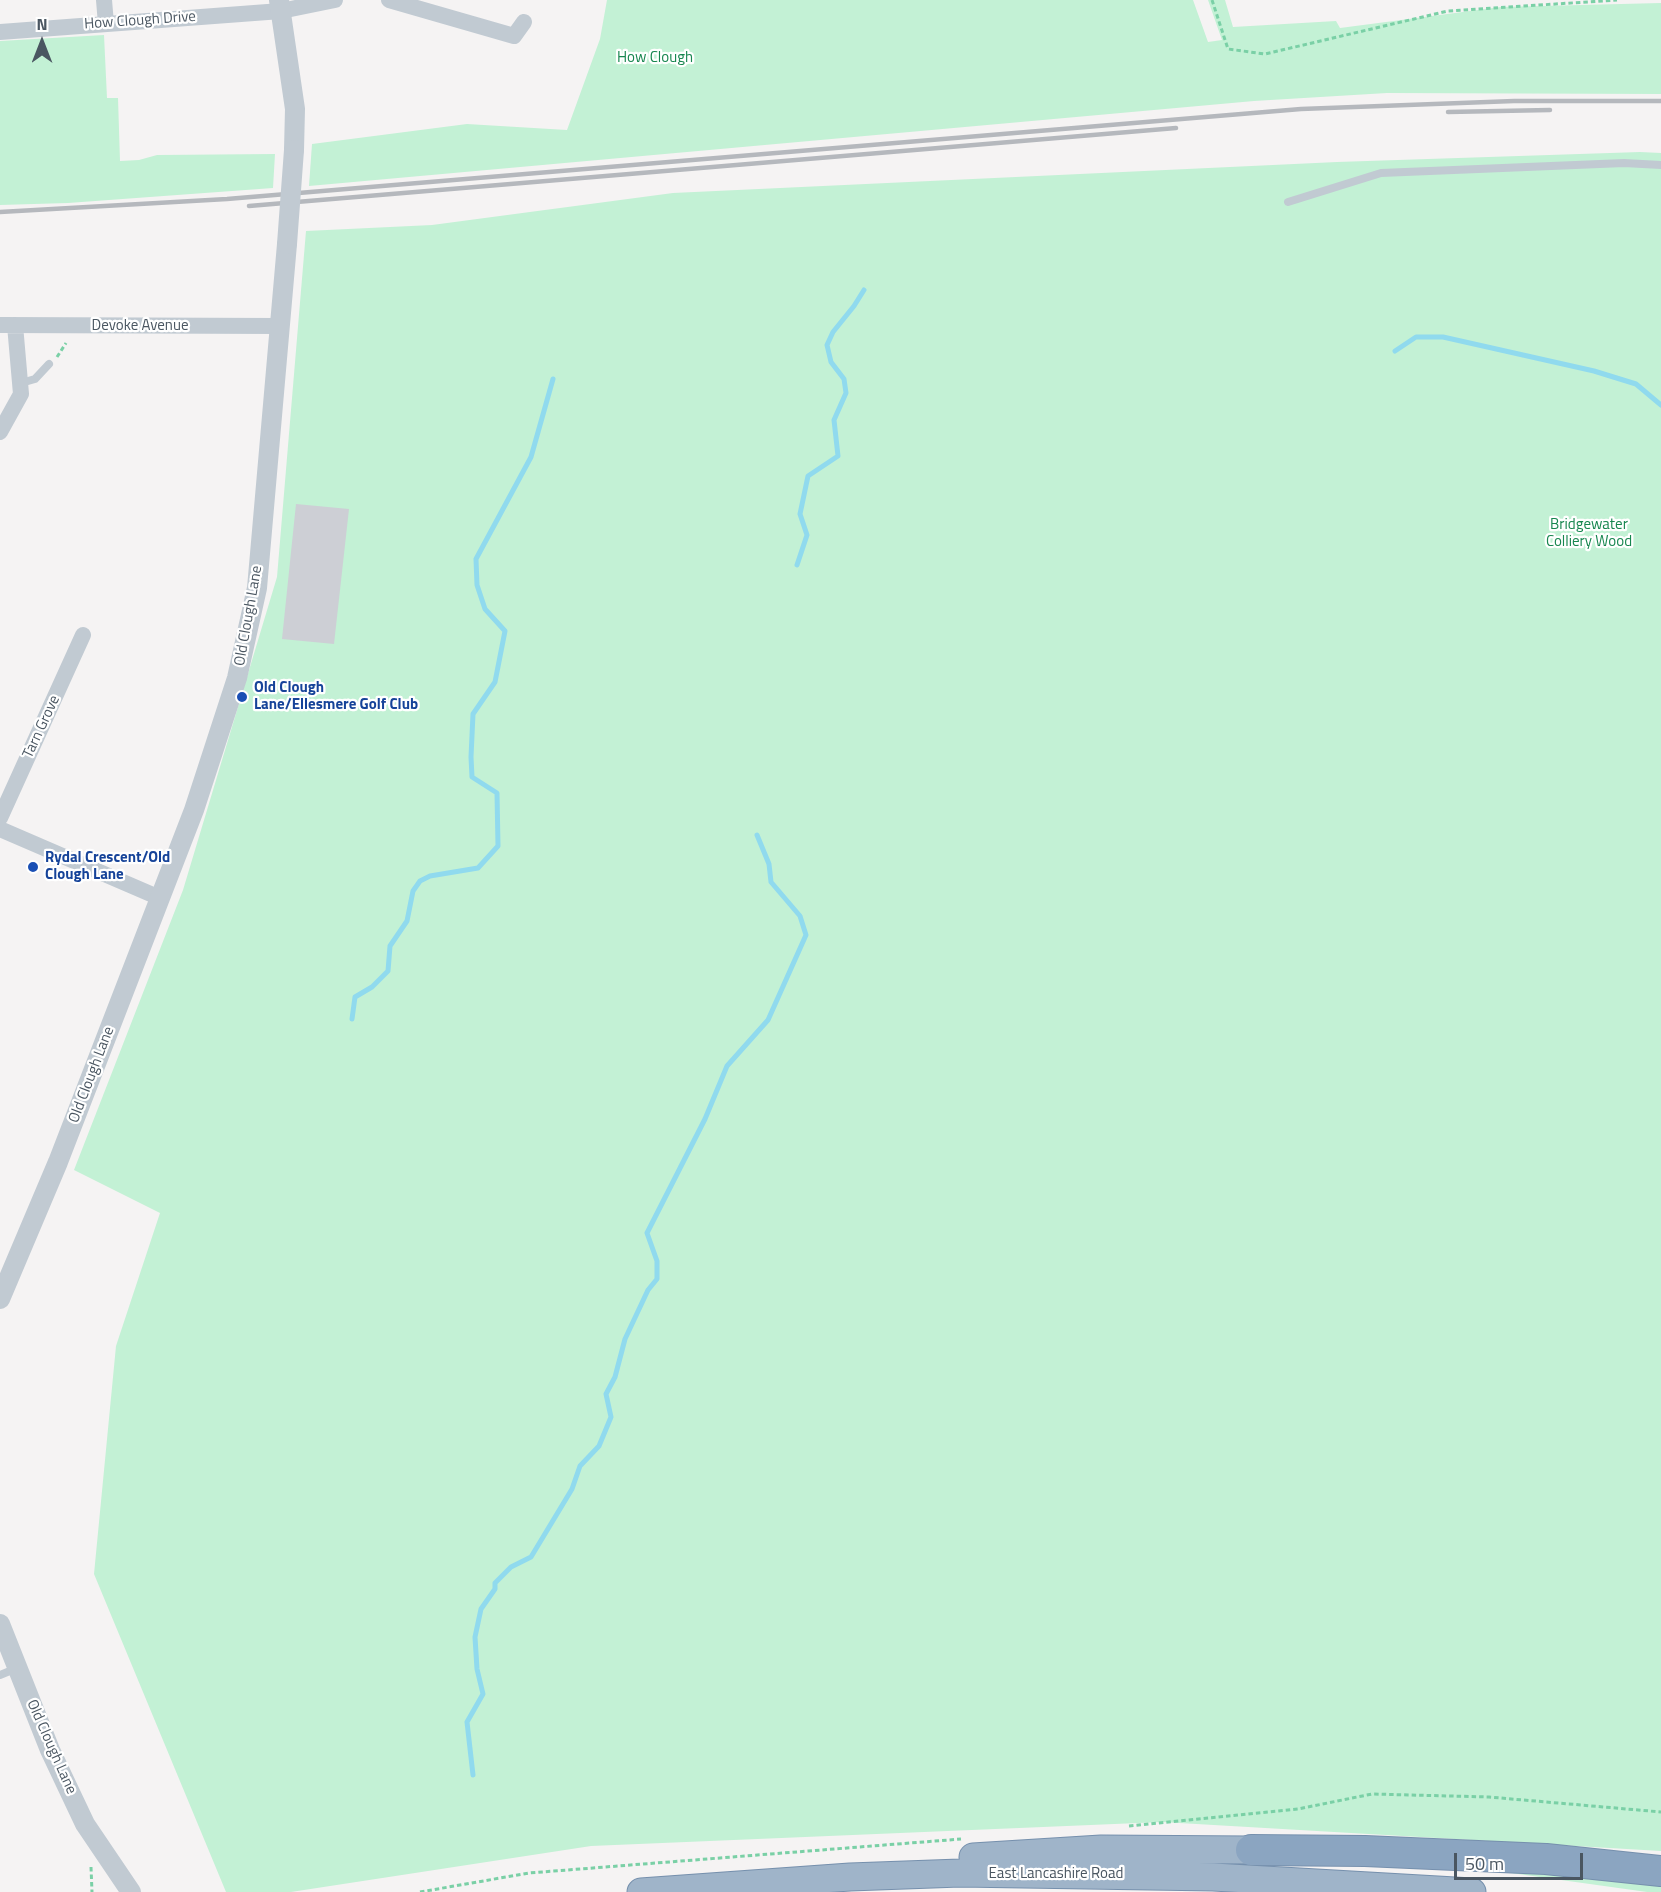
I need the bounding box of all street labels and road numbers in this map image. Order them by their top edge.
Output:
street label: How Clough Drive [84,8,196,34]
street label: Devoke Avenue [92,317,188,335]
street label: Old Clough Lane [231,564,267,668]
street label: Tarn Grove [20,693,64,761]
street label: Old Clough Lane [65,1024,119,1126]
street label: Old Clough Lane [22,1697,80,1797]
street label: East Lancashire Road [989,1865,1123,1883]

